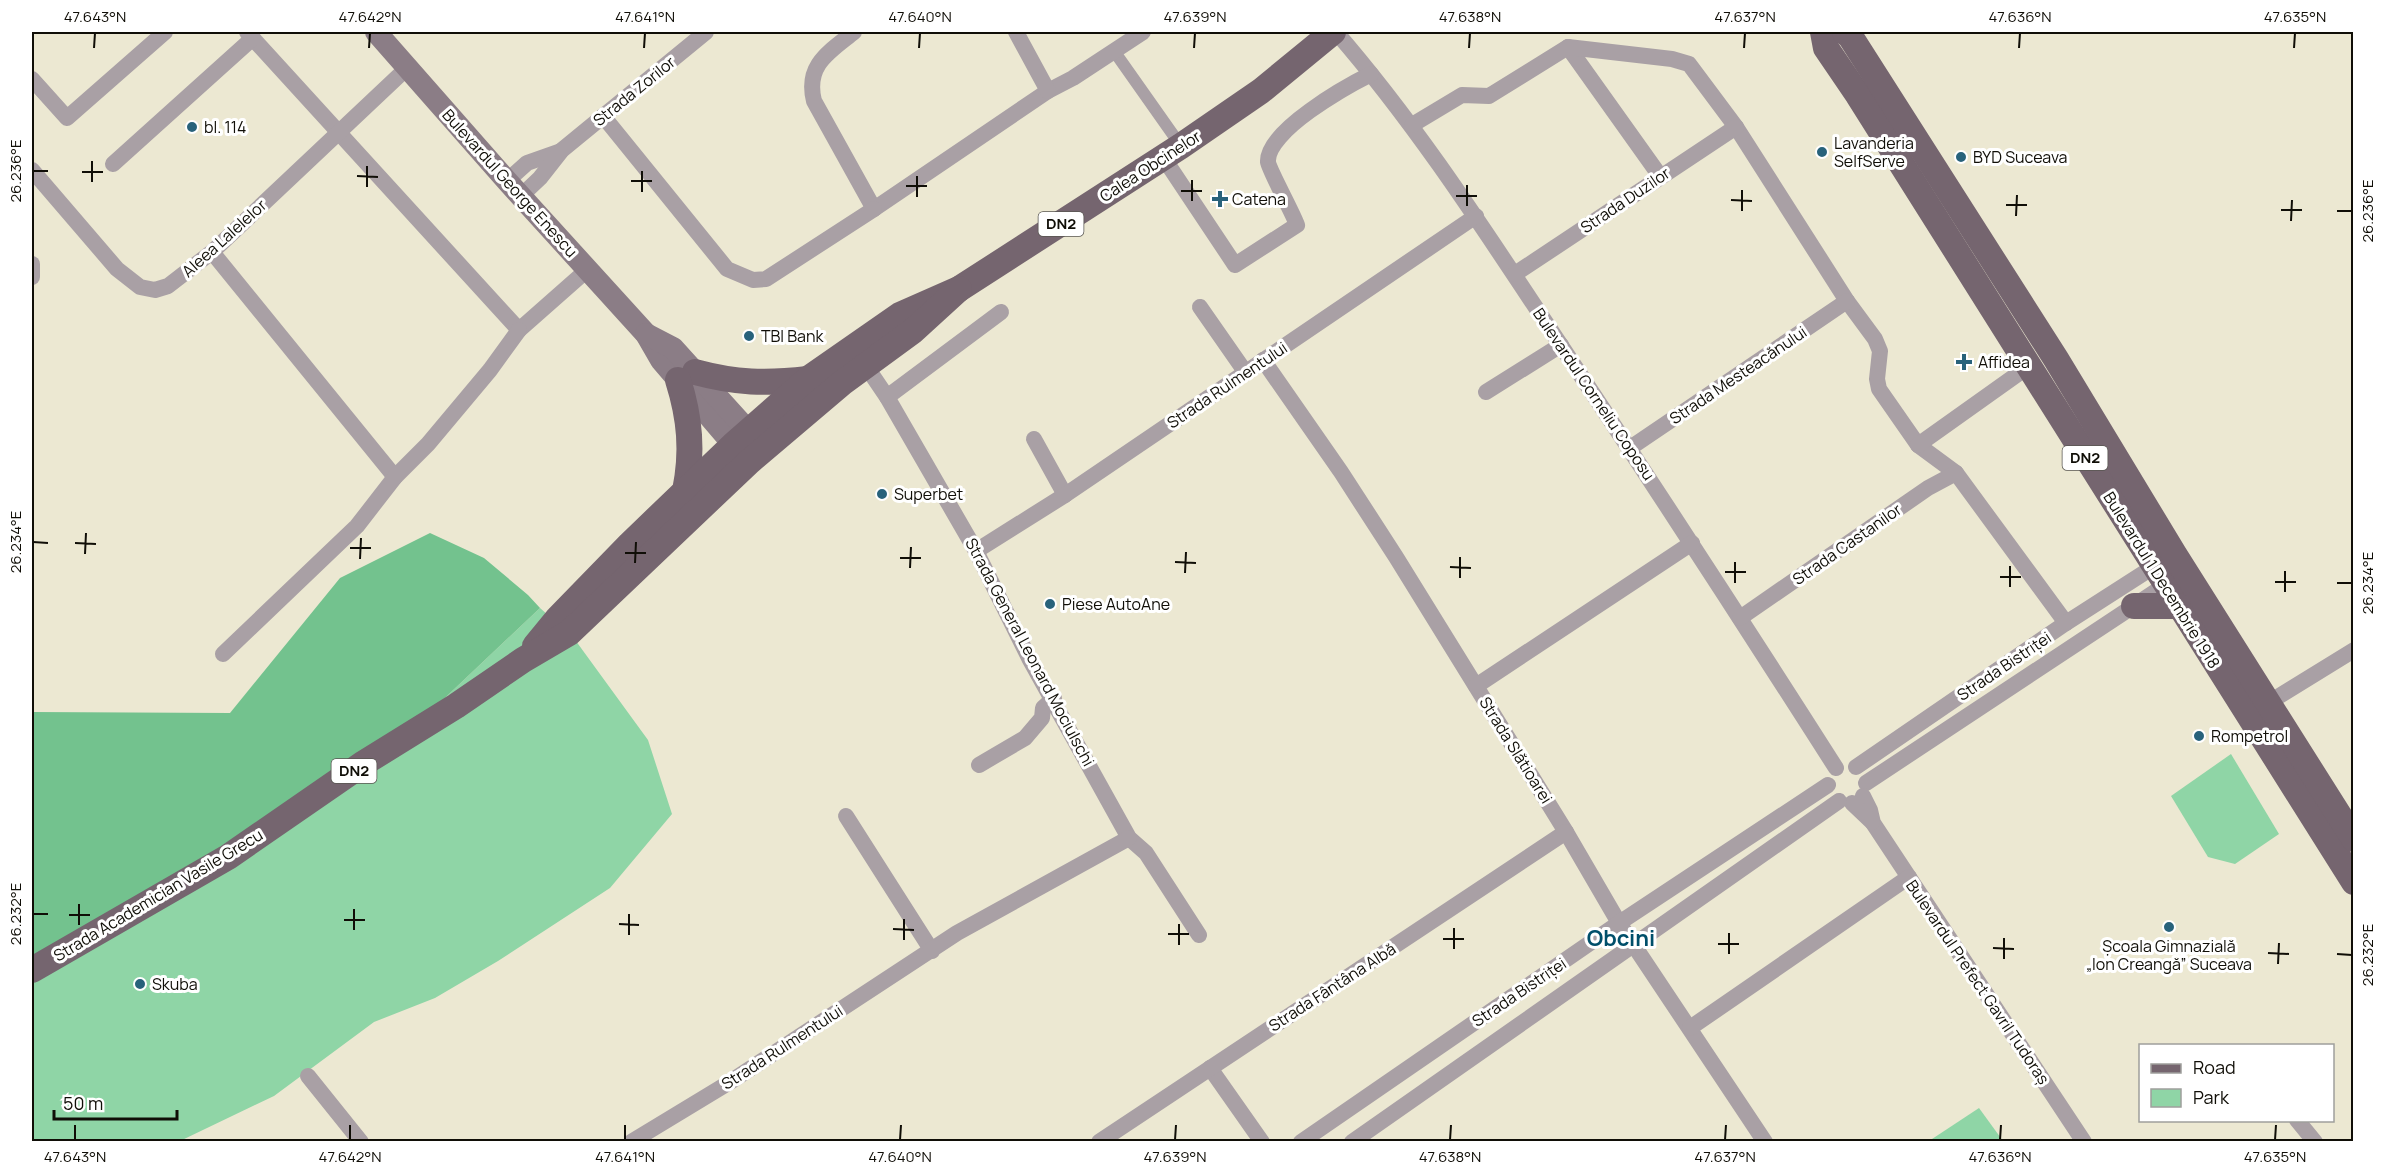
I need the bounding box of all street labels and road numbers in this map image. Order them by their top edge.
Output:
street label: Strada Zorilor [588,51,680,131]
street label: Bulevardul George Enescu [437,104,583,262]
street label: Calea Obcinelor [1095,125,1205,207]
street label: Strada Duzilor [1576,162,1674,238]
street label: Aleea Lalelelor [177,194,271,282]
road number: DN2 [1038,212,1084,236]
street label: Bulevardul Corneliu Coposu [1528,304,1660,484]
street label: Strada Mesteacănului [1665,321,1811,429]
street label: Strada Rulmentului [1163,337,1291,433]
road number: DN2 [2062,446,2108,470]
street label: Bulevardul 1 Decembrie 1918 [2099,488,2225,672]
street label: Strada Castanilor [1788,498,1906,590]
street label: Strada General Leonard Mociulschi [960,534,1100,770]
street label: Strada Bistriței [1953,626,2055,706]
street label: Strada Slătioarei [1474,692,1558,808]
road number: DN2 [332,759,376,783]
street label: Strada Academician Vasile Grecu [49,824,267,966]
street label: Bulevardul Prefect Gavril Tudoraș [1901,875,2055,1089]
street label: Strada Fântâna Albă [1264,938,1400,1036]
street label: Strada Bistriței [1468,952,1570,1032]
street label: Strada Rulmentului [717,1000,847,1094]

